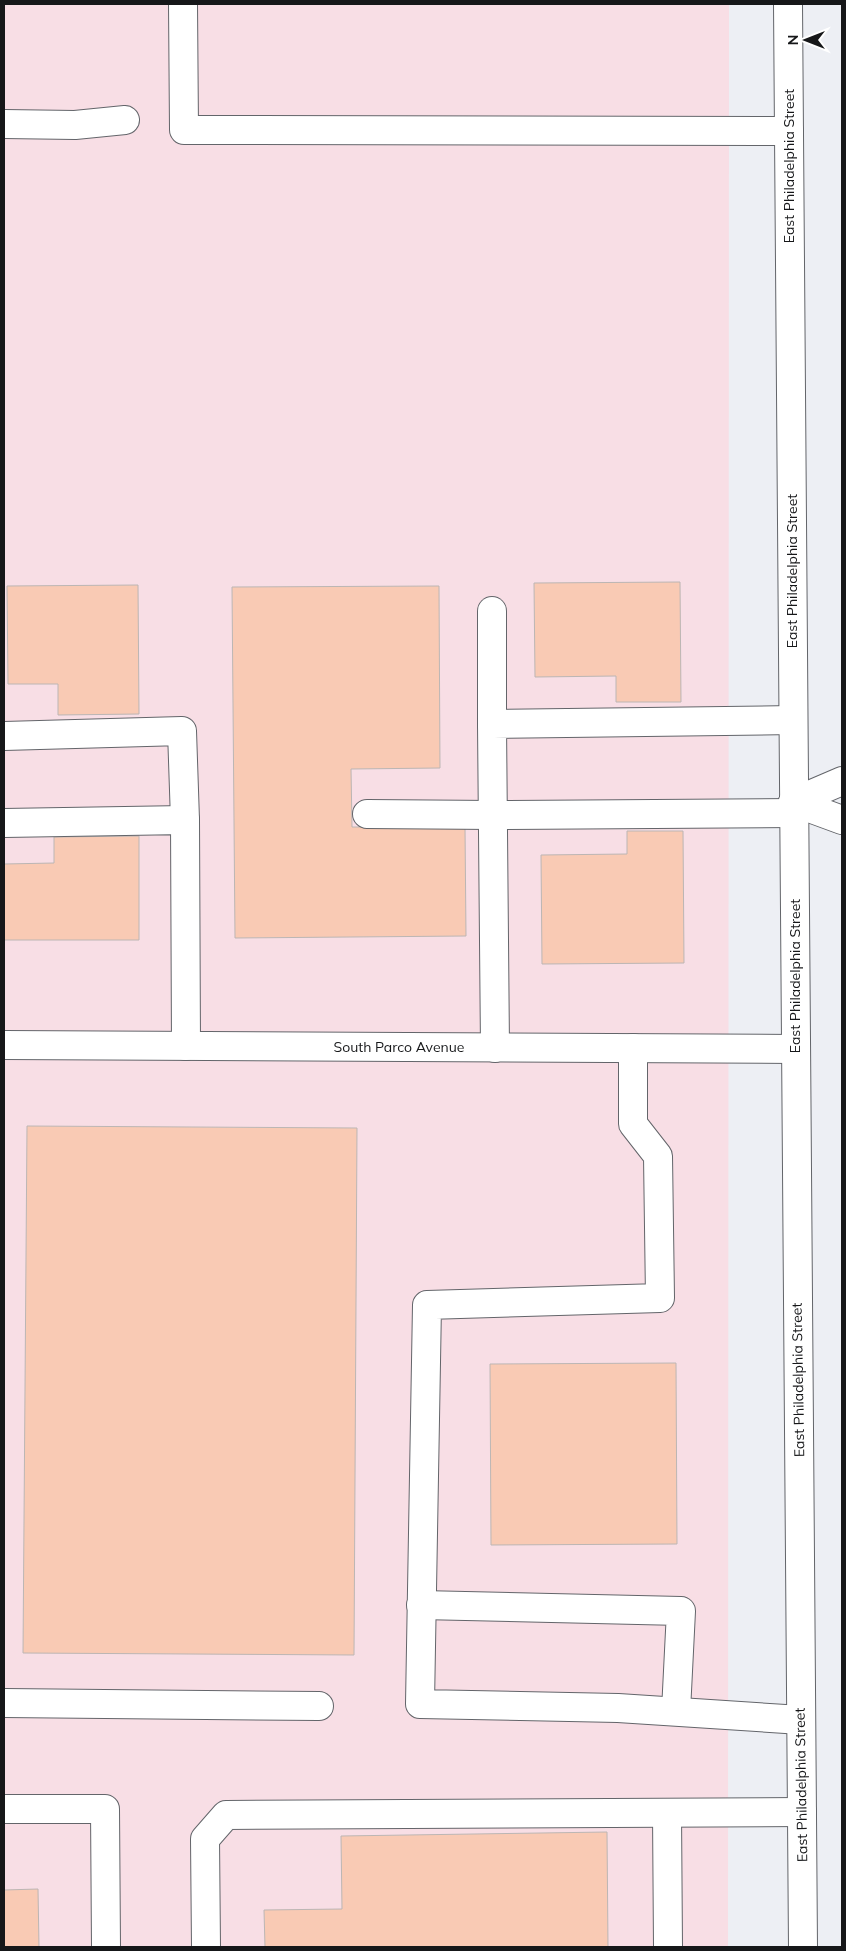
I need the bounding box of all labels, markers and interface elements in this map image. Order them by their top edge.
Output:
north arrow [781,15,831,65]
text: N [784,35,802,45]
street label: East Philadelphia Street [780,89,798,243]
street label: East Philadelphia Street [783,494,801,648]
street label: East Philadelphia Street [786,899,804,1053]
street label: South Parco Avenue [334,1038,464,1056]
street label: East Philadelphia Street [788,1303,808,1457]
street label: East Philadelphia Street [791,1708,811,1862]

